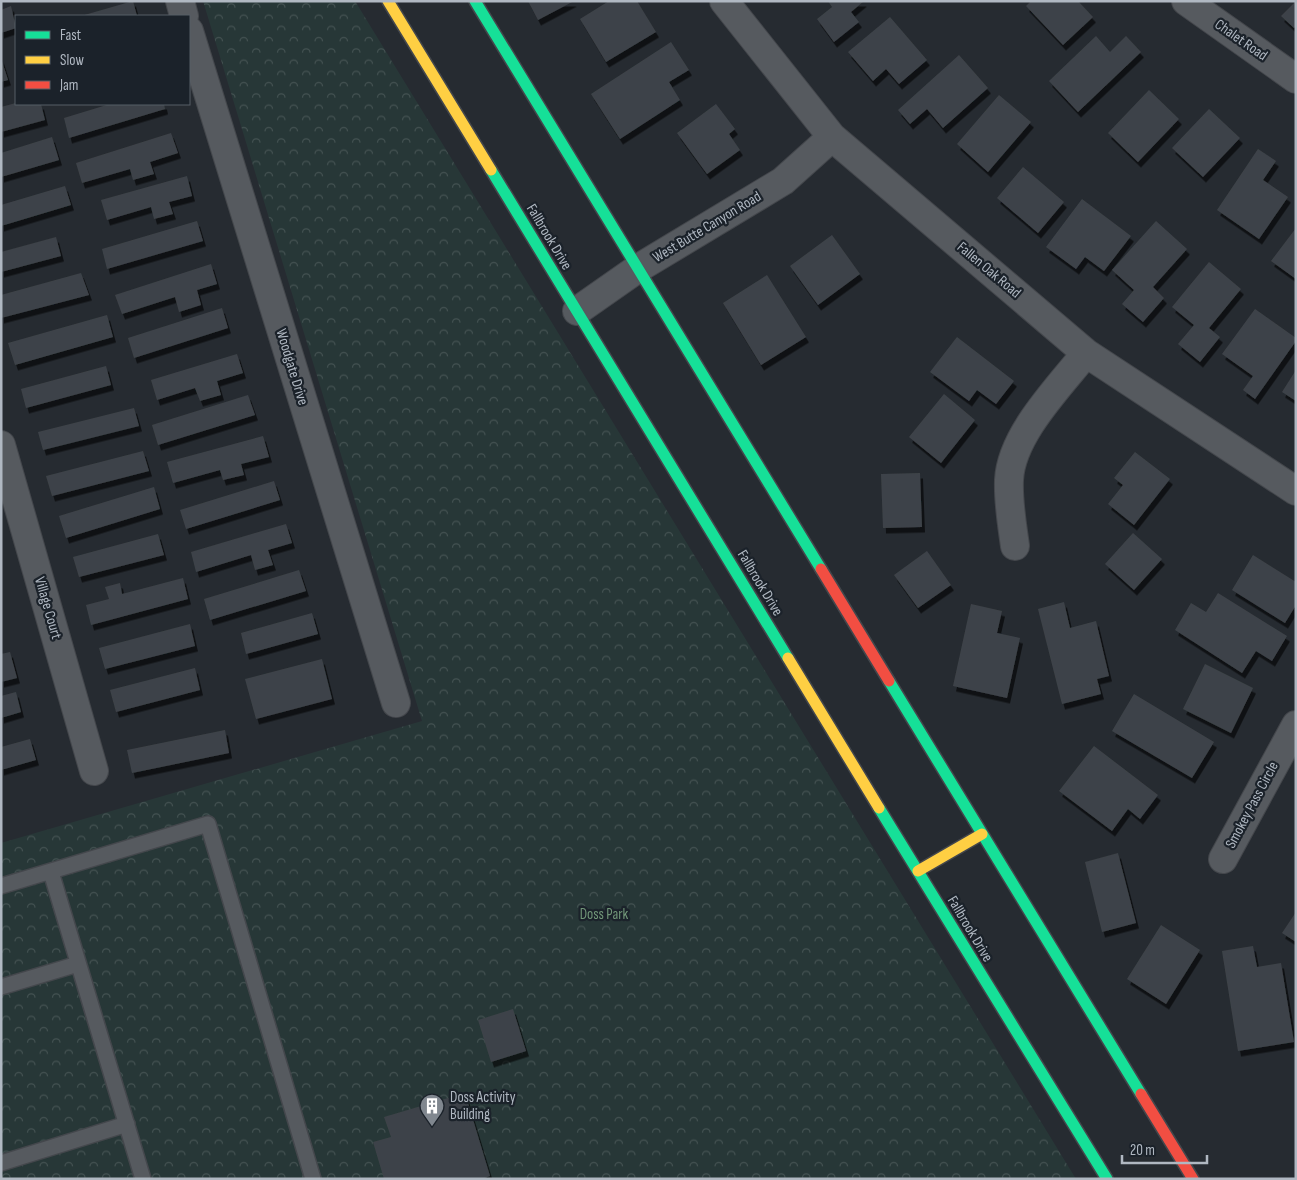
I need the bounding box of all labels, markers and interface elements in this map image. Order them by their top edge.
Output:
legend [15,15,190,105]
street label: Chalet Road [1211,15,1271,65]
text: Fast [60,26,82,45]
text: Slow [60,51,84,70]
text: Jam [59,76,78,95]
street label: West Butte Canyon Road [649,187,765,267]
street label: Fallbrook Drive [522,200,576,274]
street label: Fallen Oak Road [953,238,1025,302]
street label: Woodgate Drive [271,327,313,407]
street label: Fallbrook Drive [733,546,787,620]
street label: Village Court [30,575,66,642]
street label: Smokey Pass Circle [1221,758,1283,852]
street label: Fallbrook Drive [943,892,997,966]
park label: Doss Park [580,905,629,924]
place label: Doss Activity Building [450,1088,516,1124]
building icon: Doss Activity Building [419,1093,445,1127]
scale bar [1122,1132,1207,1164]
text: 20 m [1130,1141,1155,1160]

